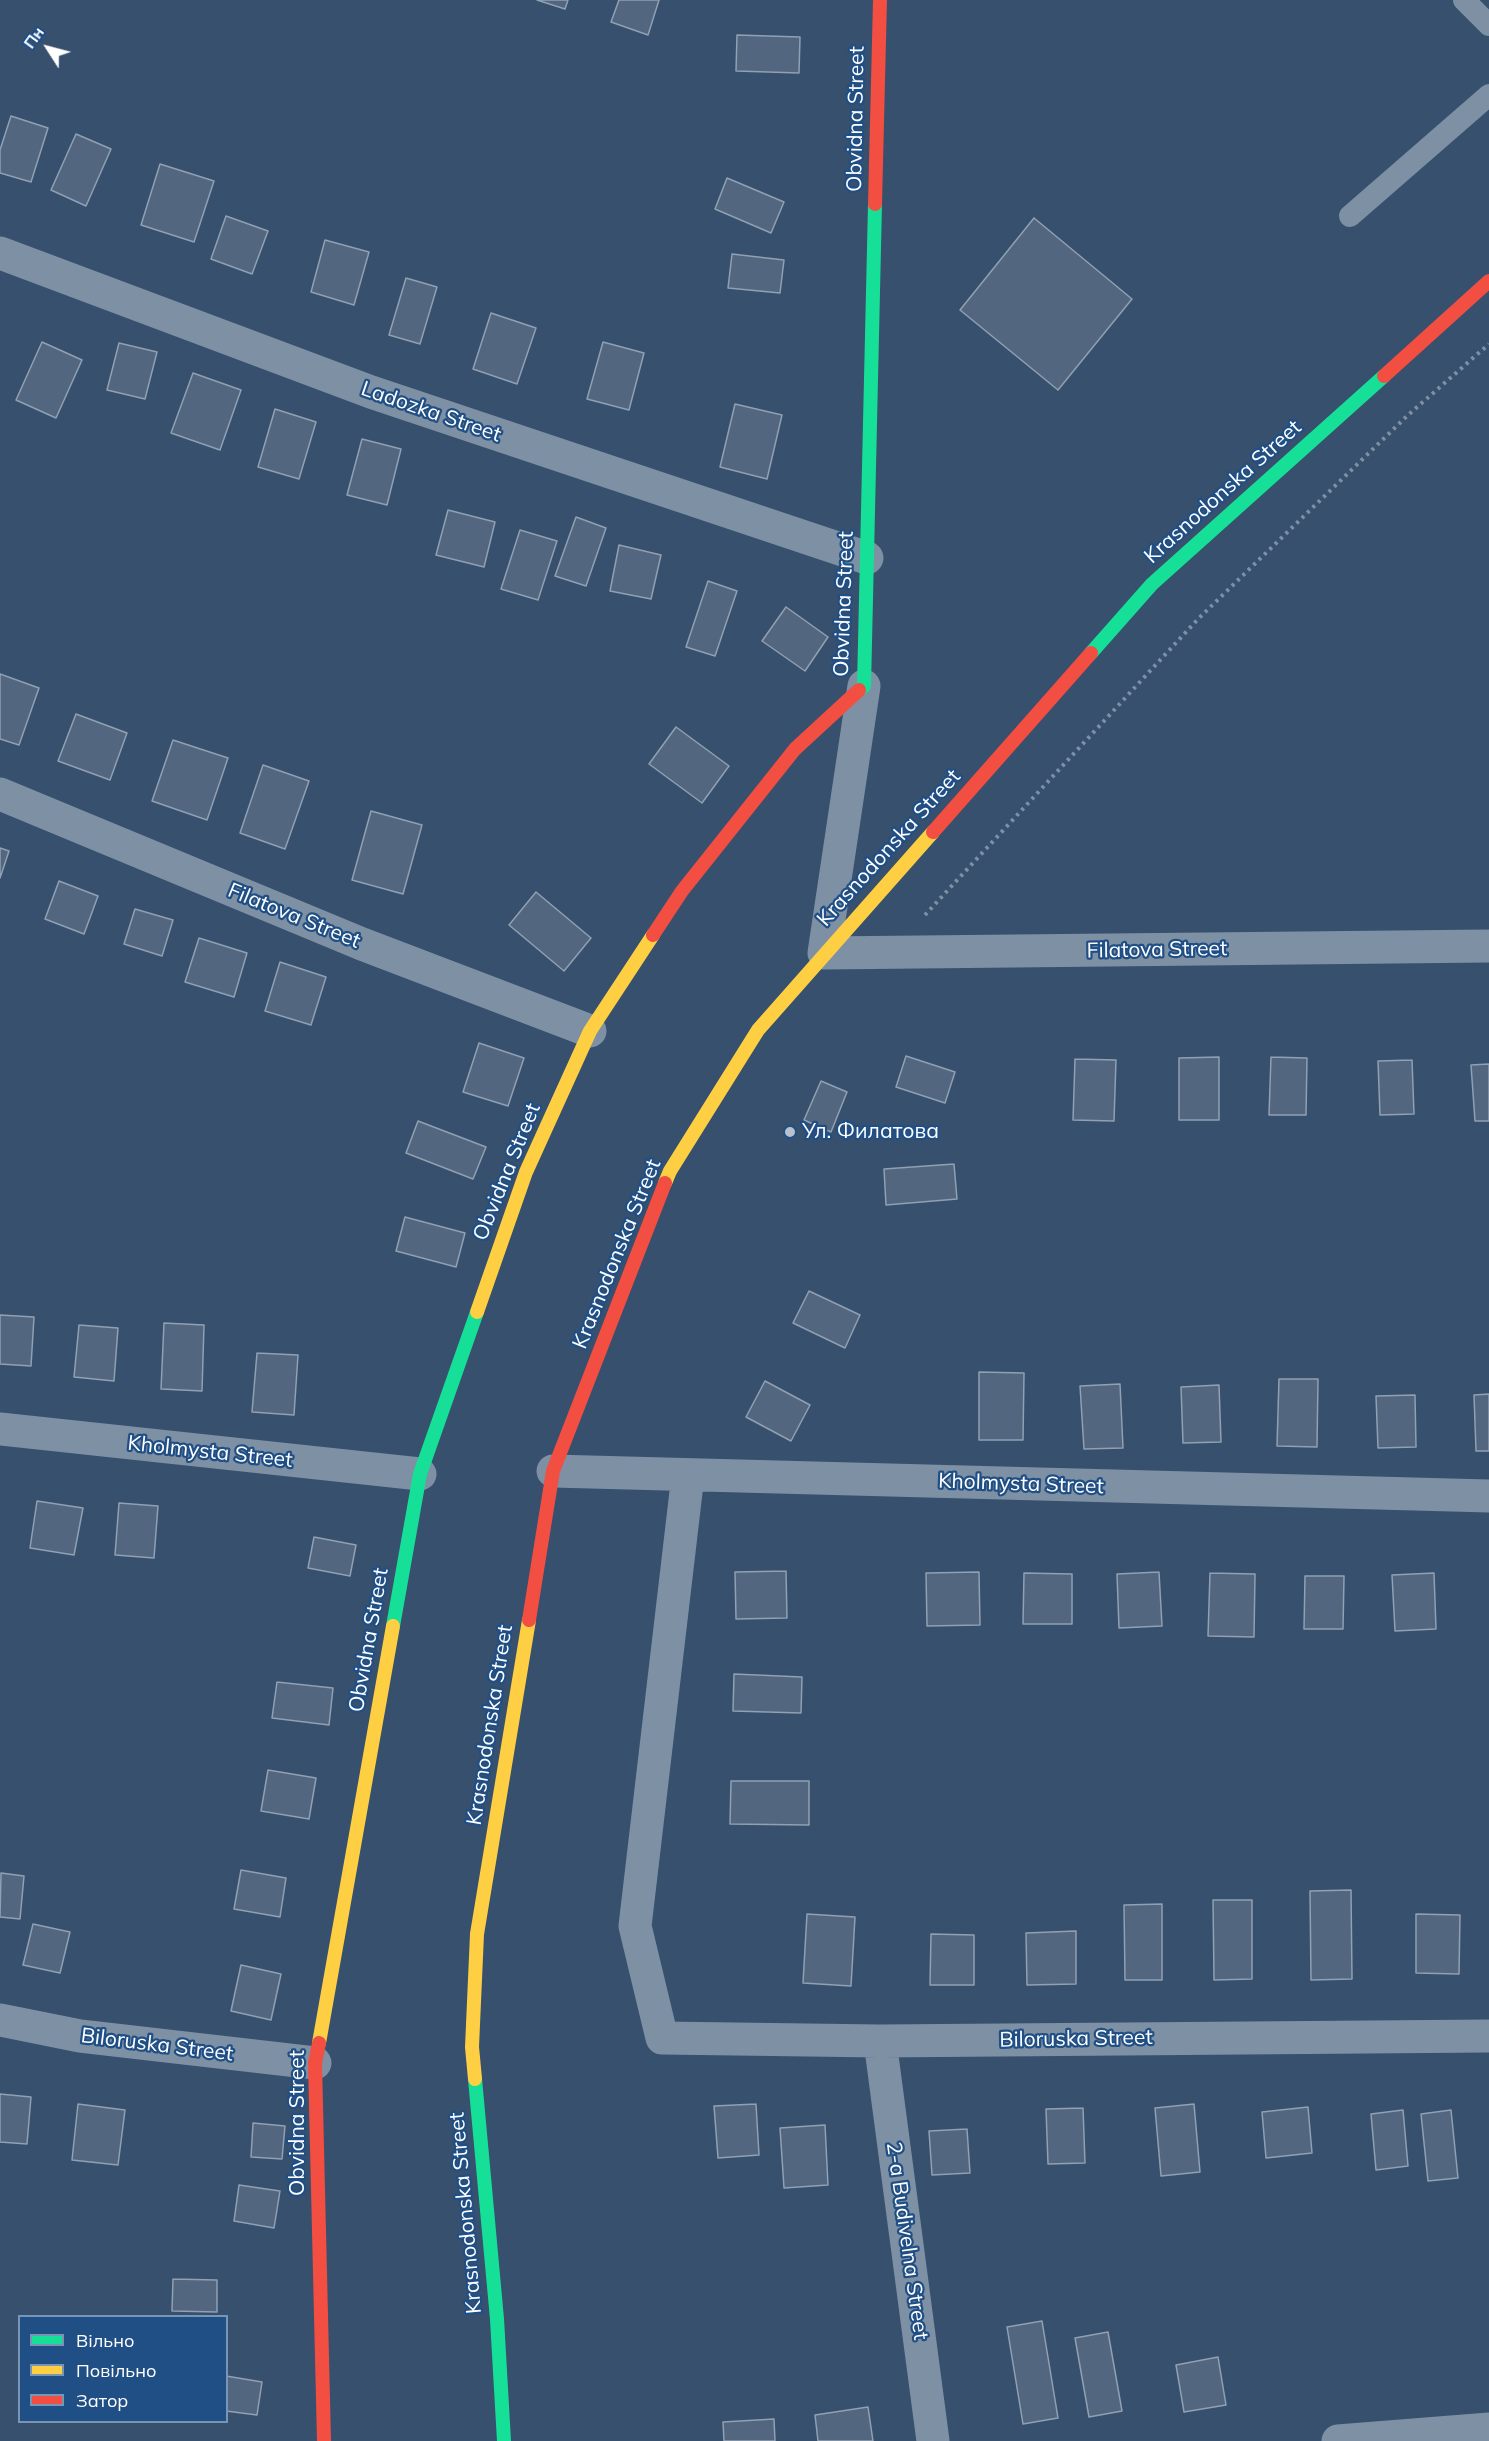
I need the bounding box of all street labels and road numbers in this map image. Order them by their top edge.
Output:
street label: Obvidna Street [842,46,870,192]
street label: Ladozka Street [358,376,504,448]
street label: Krasnodonska Street [1139,415,1307,569]
street label: Obvidna Street [829,531,859,677]
street label: Krasnodonska Street [812,764,966,932]
street label: Filatova Street [224,878,364,954]
street label: Filatova Street [1087,936,1227,964]
street label: Obvidna Street [468,1100,546,1244]
street label: Krasnodonska Street [567,1155,667,1353]
street label: Kholmysta Street [126,1431,294,1473]
street label: Kholmysta Street [938,1469,1104,1499]
street label: Obvidna Street [344,1566,394,1714]
street label: Krasnodonska Street [462,1623,518,1827]
street label: Biloruska Street [79,2023,235,2067]
street label: Biloruska Street [999,2025,1153,2053]
street label: Obvidna Street [285,2050,311,2196]
street label: Krasnodonska Street [445,2111,487,2315]
street label: 2-a Budivelna Street [881,2140,933,2342]

